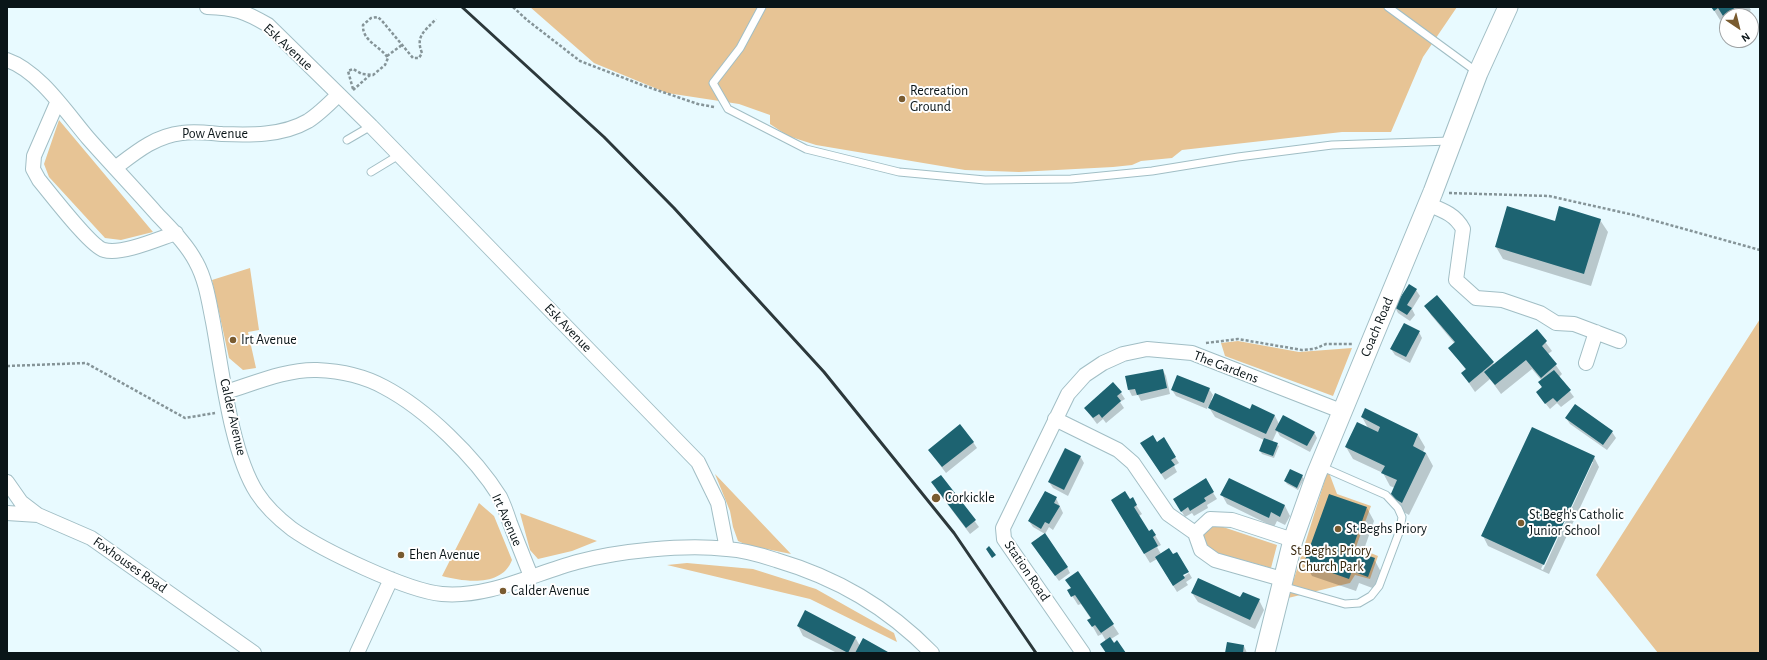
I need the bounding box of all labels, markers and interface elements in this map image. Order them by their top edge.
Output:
north arrow [1719,8,1759,48]
street label: Esk Avenue [260,20,316,74]
text: N [1739,31,1752,44]
place label: Recreation Ground [910,83,968,116]
marker: Recreation Ground [897,94,907,104]
street label: Pow Avenue [182,126,248,142]
street label: Coach Road [1357,295,1397,359]
street label: Esk Avenue [541,300,595,356]
place label: Irt Avenue [241,332,297,348]
marker: Irt Avenue [228,335,238,345]
street label: The Gardens [1191,347,1261,387]
street label: Calder Avenue [216,377,250,457]
place label: Corkickle [945,490,995,506]
street label: Irt Avenue [488,491,526,549]
marker: Corkickle [930,492,942,504]
place label: St Begh's Catholic Junior School [1529,507,1624,540]
marker: St Begh's Catholic Junior School [1516,518,1526,528]
place label: St Beghs Priory [1346,521,1427,537]
marker: St Beghs Priory [1333,524,1343,534]
street label: Foxhouses Road [90,533,170,597]
street label: Station Road [1001,537,1053,605]
park label: St Beghs Priory Church Park [1290,543,1372,576]
place label: Ehen Avenue [409,547,480,563]
marker: Ehen Avenue [396,550,406,560]
place label: Calder Avenue [511,583,590,599]
marker: Calder Avenue [498,586,508,596]

